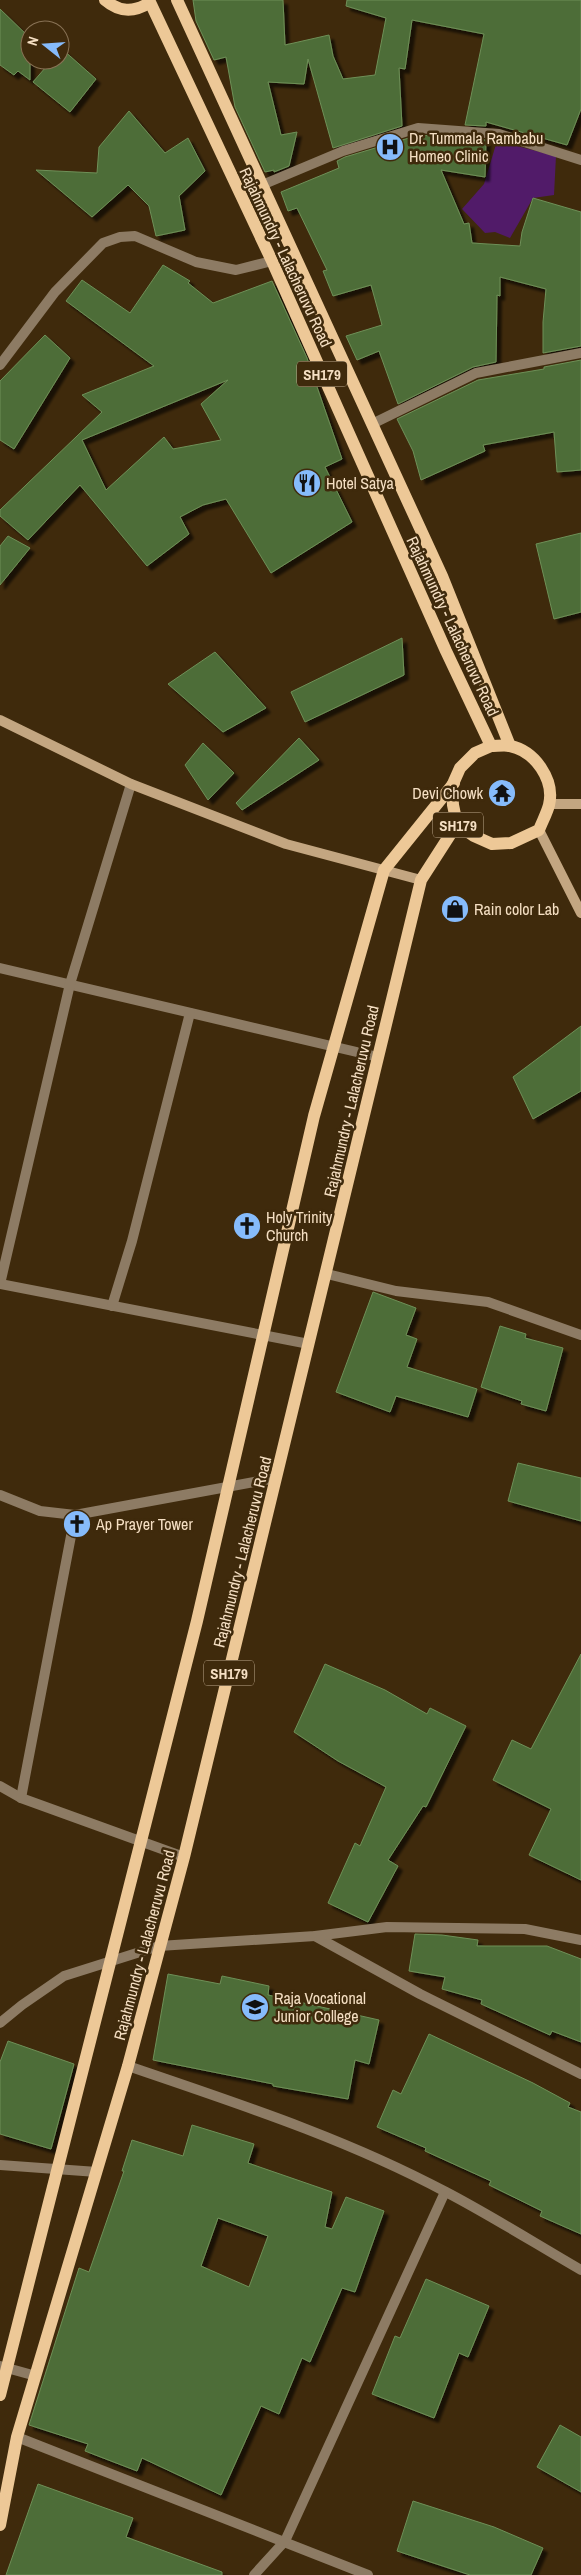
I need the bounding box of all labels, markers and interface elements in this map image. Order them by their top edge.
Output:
north arrow [20,20,70,70]
text: N [23,35,42,48]
place label: Dr. Tummala Rambabu Homeo Clinic [409,127,543,167]
hospital icon: Dr. Tummala Rambabu Homeo Clinic [375,132,405,162]
street label: Rajahmundry - Lalacheruvu Road [235,163,337,351]
road number: SH179 [297,362,347,386]
restaurant icon: Hotel Satya [292,468,322,498]
place label: Hotel Satya [326,472,395,494]
street label: Rajahmundry - Lalacheruvu Road [402,532,504,720]
temple icon: Devi Chowk [487,778,517,808]
place label: Devi Chowk [412,782,483,804]
road number: SH179 [433,812,483,838]
shop icon: Rain color Lab [440,894,470,924]
place label: Rain color Lab [474,898,559,920]
street label: Rajahmundry - Lalacheruvu Road [318,1003,384,1199]
place label: Holy Trinity Church [266,1206,333,1246]
church icon: Holy Trinity Church [232,1211,262,1241]
street label: Rajahmundry - Lalacheruvu Road [208,1454,276,1650]
church icon: Ap Prayer Tower [62,1509,92,1539]
place label: Ap Prayer Tower [95,1513,193,1535]
road number: SH179 [204,1660,254,1686]
street label: Rajahmundry - Lalacheruvu Road [108,1847,180,2043]
place label: Raja Vocational Junior College [274,1987,366,2027]
school or university icon: Raja Vocational Junior College [240,1992,270,2022]

